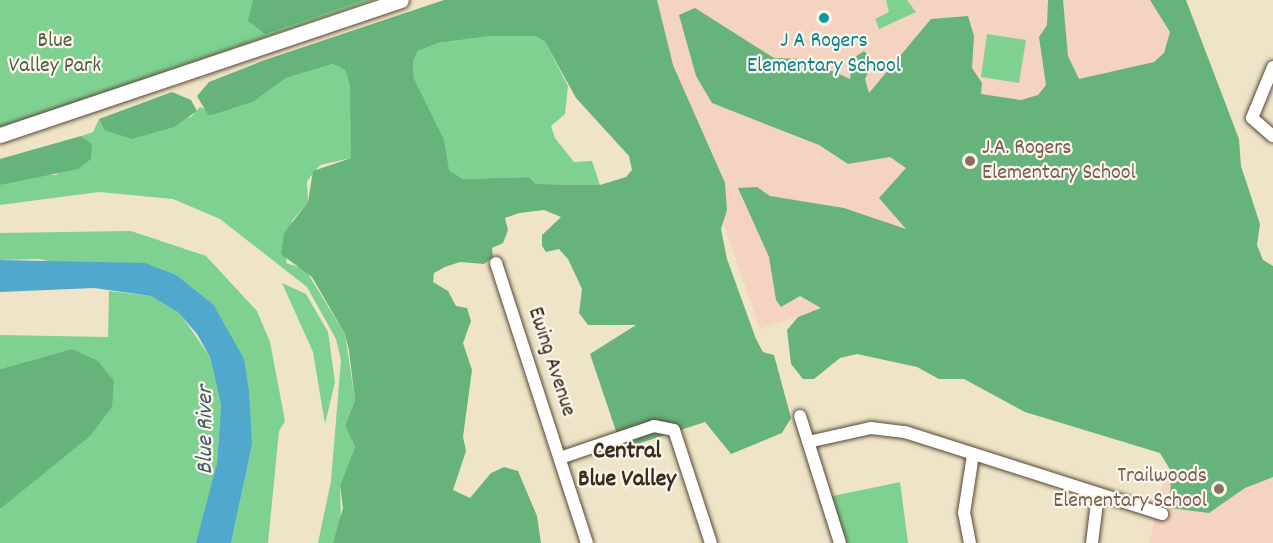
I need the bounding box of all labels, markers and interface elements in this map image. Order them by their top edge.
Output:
marker: J A Rogers Elementary School [817,11,831,25]
park label: Blue Valley Park [9,28,101,80]
place label: J A Rogers Elementary School [747,28,901,80]
place label: J.A. Rogers Elementary School [982,135,1136,186]
marker: J.A. Rogers Elementary School [963,154,977,168]
street label: Ewing Avenue [521,304,581,420]
water label: Blue River [193,385,221,475]
district label: Central Blue Valley [578,439,676,495]
place label: Trailwoods Elementary School [1053,463,1207,514]
marker: Trailwoods Elementary School [1212,482,1226,496]

